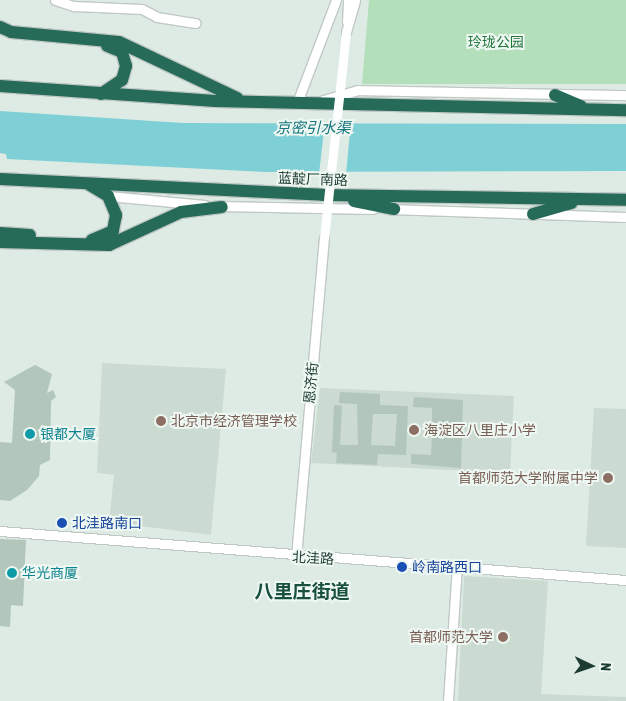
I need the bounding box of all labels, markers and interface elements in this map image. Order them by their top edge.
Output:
park label: 玲珑公园 [468,34,524,50]
water label: 京密引水渠 [276,119,350,137]
street label: 蓝靛厂南路 [278,169,348,189]
street label: 恩济街 [301,361,321,405]
place label: 北京市经济管理学校 [171,413,297,429]
marker: 北京市经济管理学校 [155,415,167,427]
place label: 海淀区八里庄小学 [424,422,536,438]
marker: 海淀区八里庄小学 [408,424,420,436]
place label: 银都大厦 [40,426,96,442]
marker: 银都大厦 [24,428,36,440]
place label: 首都师范大学附属中学 [458,470,598,486]
marker: 首都师范大学附属中学 [602,472,614,484]
place label: 北洼路南口 [72,515,142,531]
marker: 北洼路南口 [56,517,68,529]
street label: 北洼路 [292,549,334,567]
place label: 岭南路西口 [412,559,482,575]
marker: 岭南路西口 [396,561,408,573]
place label: 华光商厦 [22,565,78,581]
marker: 华光商厦 [6,567,18,579]
district label: 八里庄街道 [255,581,349,603]
place label: 首都师范大学 [409,629,493,645]
marker: 首都师范大学 [497,631,509,643]
north arrow [566,641,616,691]
text: N [598,662,614,671]

